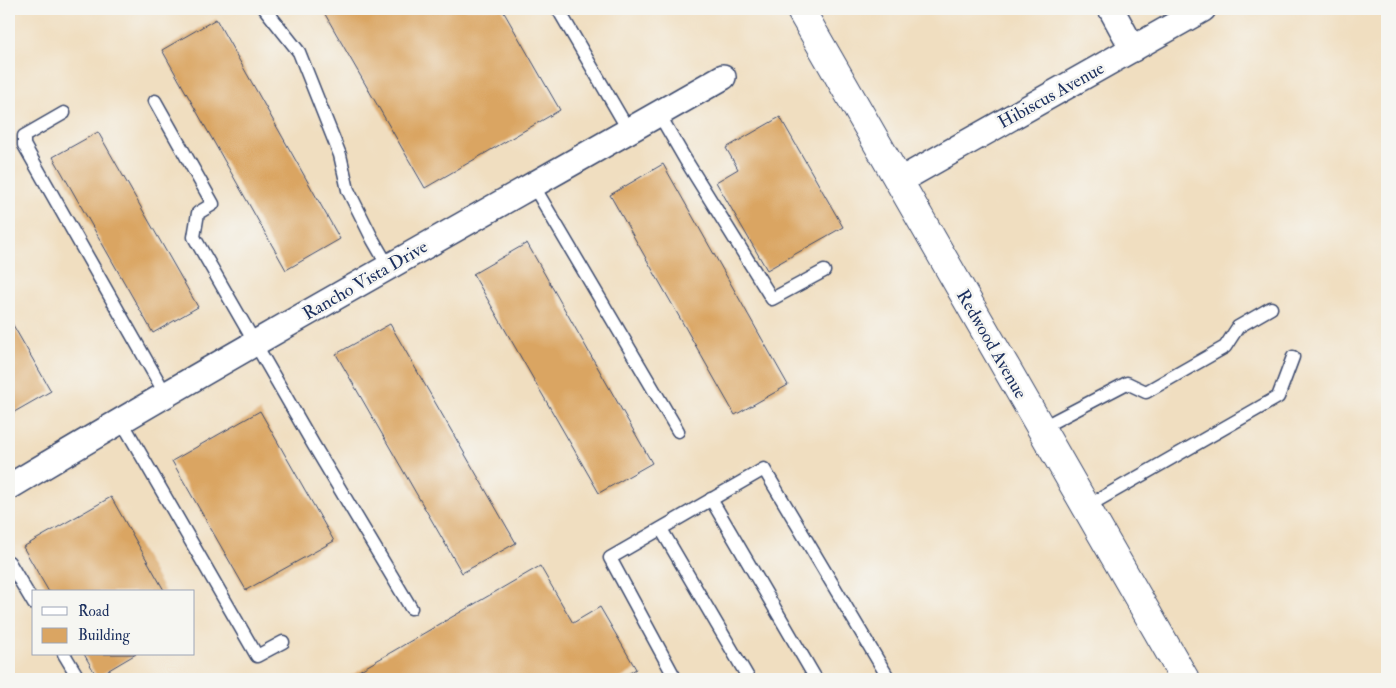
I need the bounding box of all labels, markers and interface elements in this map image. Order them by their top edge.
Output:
street label: Hibiscus Avenue [994,57,1109,134]
street label: Rancho Vista Drive [299,235,432,326]
street label: Redwood Avenue [951,286,1032,403]
legend [32,590,195,656]
text: Road [78,602,110,621]
text: Building [78,626,130,645]

